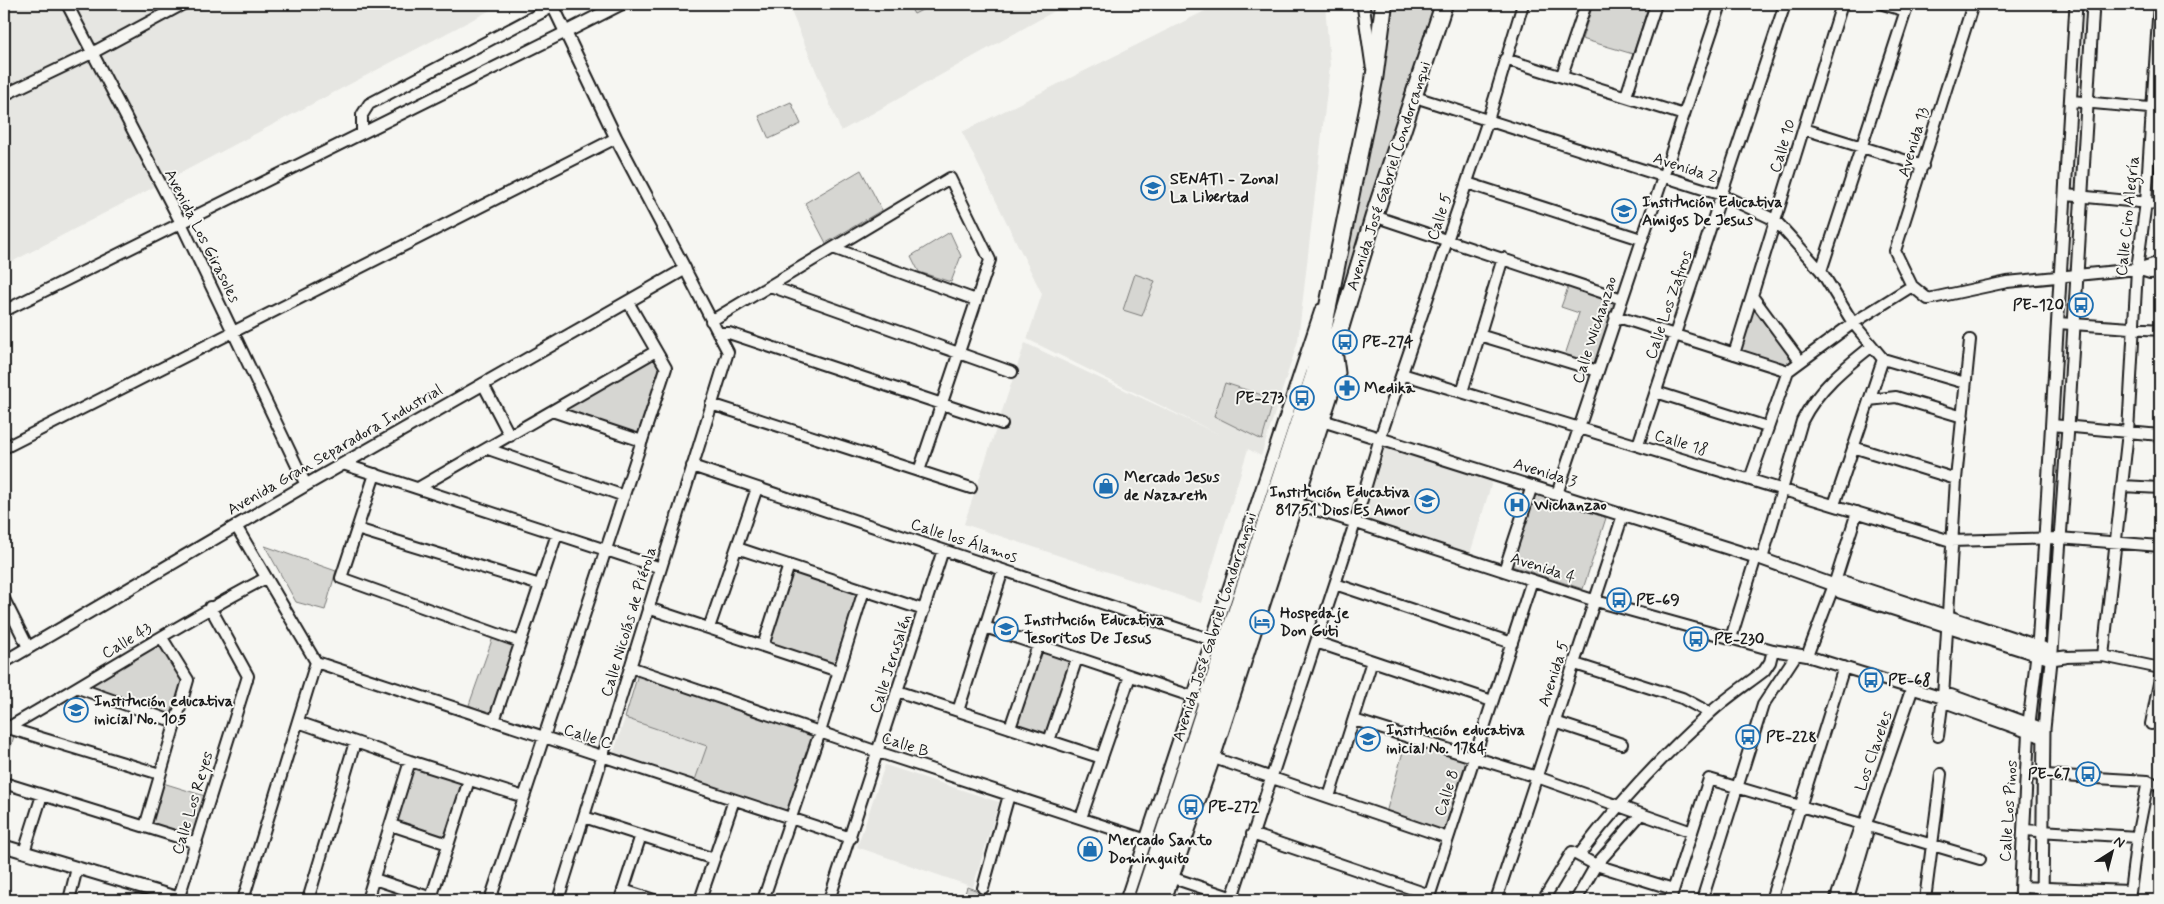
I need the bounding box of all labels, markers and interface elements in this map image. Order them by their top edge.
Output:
street label: Avenida José Gabriel Condorcanqui [1342,59,1436,293]
street label: Avenida 13 [1893,104,1935,179]
street label: Calle 10 [1765,117,1801,175]
street label: Avenida 2 [1650,148,1720,188]
street label: Calle Ciro Alegría [2111,155,2146,277]
street label: Avenida Los Girasoles [159,166,245,306]
place label: SENATI - Zonal La Libertad [1170,169,1278,208]
school or university icon: SENATI - Zonal La Libertad [1140,175,1166,201]
street label: Calle 5 [1423,191,1457,243]
place label: Institución Educativa Amigos De Jesus [1642,192,1782,233]
school or university icon: Institución Educativa Amigos De Jesus [1611,198,1637,224]
street label: Calle Los Zafiros [1641,248,1697,362]
street label: Calle Wichanzao [1568,274,1622,386]
bus stop icon: PE-120 [2068,292,2094,318]
place label: PE-120 [2013,295,2064,316]
bus stop icon: PE-274 [1332,329,1358,355]
place label: PE-274 [1362,332,1414,353]
pharmacy icon: Medika [1334,375,1360,401]
place label: Medika [1364,378,1416,399]
street label: Avenida Gran Separadora Industrial [224,380,447,520]
bus stop icon: PE-273 [1289,385,1315,411]
place label: PE-273 [1236,388,1284,409]
street label: Calle 18 [1652,425,1710,461]
street label: Avenida 3 [1511,453,1579,493]
place label: Mercado Jesus de Nazareth [1124,467,1220,506]
shop icon: Mercado Jesus de Nazareth [1093,473,1119,499]
place label: Institución Educativa 81751 Dios Es Amor [1270,482,1410,521]
school or university icon: Institución Educativa 81751 Dios Es Amor [1414,488,1440,514]
hospital icon: Wichanzao [1504,492,1530,518]
place label: Wichanzao [1533,495,1607,516]
street label: Avenida José Gabriel Condorcanqui [1168,510,1262,744]
street label: Calle los Álamos [908,514,1020,568]
street label: Calle Nicolás de Piérola [596,544,662,700]
street label: Avenida 4 [1508,548,1578,588]
bus stop icon: PE-69 [1606,587,1632,613]
place label: PE-69 [1636,590,1680,611]
place label: Hospedaje Don Guti [1280,603,1349,642]
hotel icon: Hospedaje Don Guti [1249,609,1275,635]
place label: Institución Educativa Tesoritos De Jesus [1024,610,1164,649]
street label: Calle Jerusalén [865,612,917,716]
school or university icon: Institución Educativa Tesoritos De Jesus [993,616,1019,642]
street label: Calle 43 [98,618,156,664]
bus stop icon: PE-230 [1683,626,1709,652]
place label: PE-230 [1714,629,1764,650]
street label: Avenida 5 [1534,639,1574,709]
bus stop icon: PE-68 [1858,667,1884,693]
place label: PE-68 [1888,670,1931,691]
place label: Institución educativa inicial No. 105 [94,691,233,730]
school or university icon: Institución educativa inicial No. 105 [63,697,89,723]
street label: Los Claveles [1850,708,1898,794]
street label: Calle C [561,719,615,755]
place label: Institución educativa inicial No. 1784 [1386,720,1525,759]
bus stop icon: PE-228 [1735,724,1761,750]
school or university icon: Institución educativa inicial No. 1784 [1355,726,1381,752]
street label: Calle B [879,727,931,763]
place label: PE-228 [1766,727,1817,748]
street label: Calle Los Reyes [167,749,219,857]
street label: Calle Los Pinos [1995,759,2023,863]
bus stop icon: PE-67 [2075,761,2101,787]
place label: PE-67 [2028,764,2070,785]
street label: Calle 8 [1430,767,1464,819]
bus stop icon: PE-272 [1178,794,1204,820]
place label: PE-272 [1208,797,1260,818]
north arrow [2086,826,2136,876]
place label: Mercado Santo Dominguito [1108,830,1213,870]
text: N [2110,832,2128,852]
shop icon: Mercado Santo Dominguito [1077,836,1103,862]

